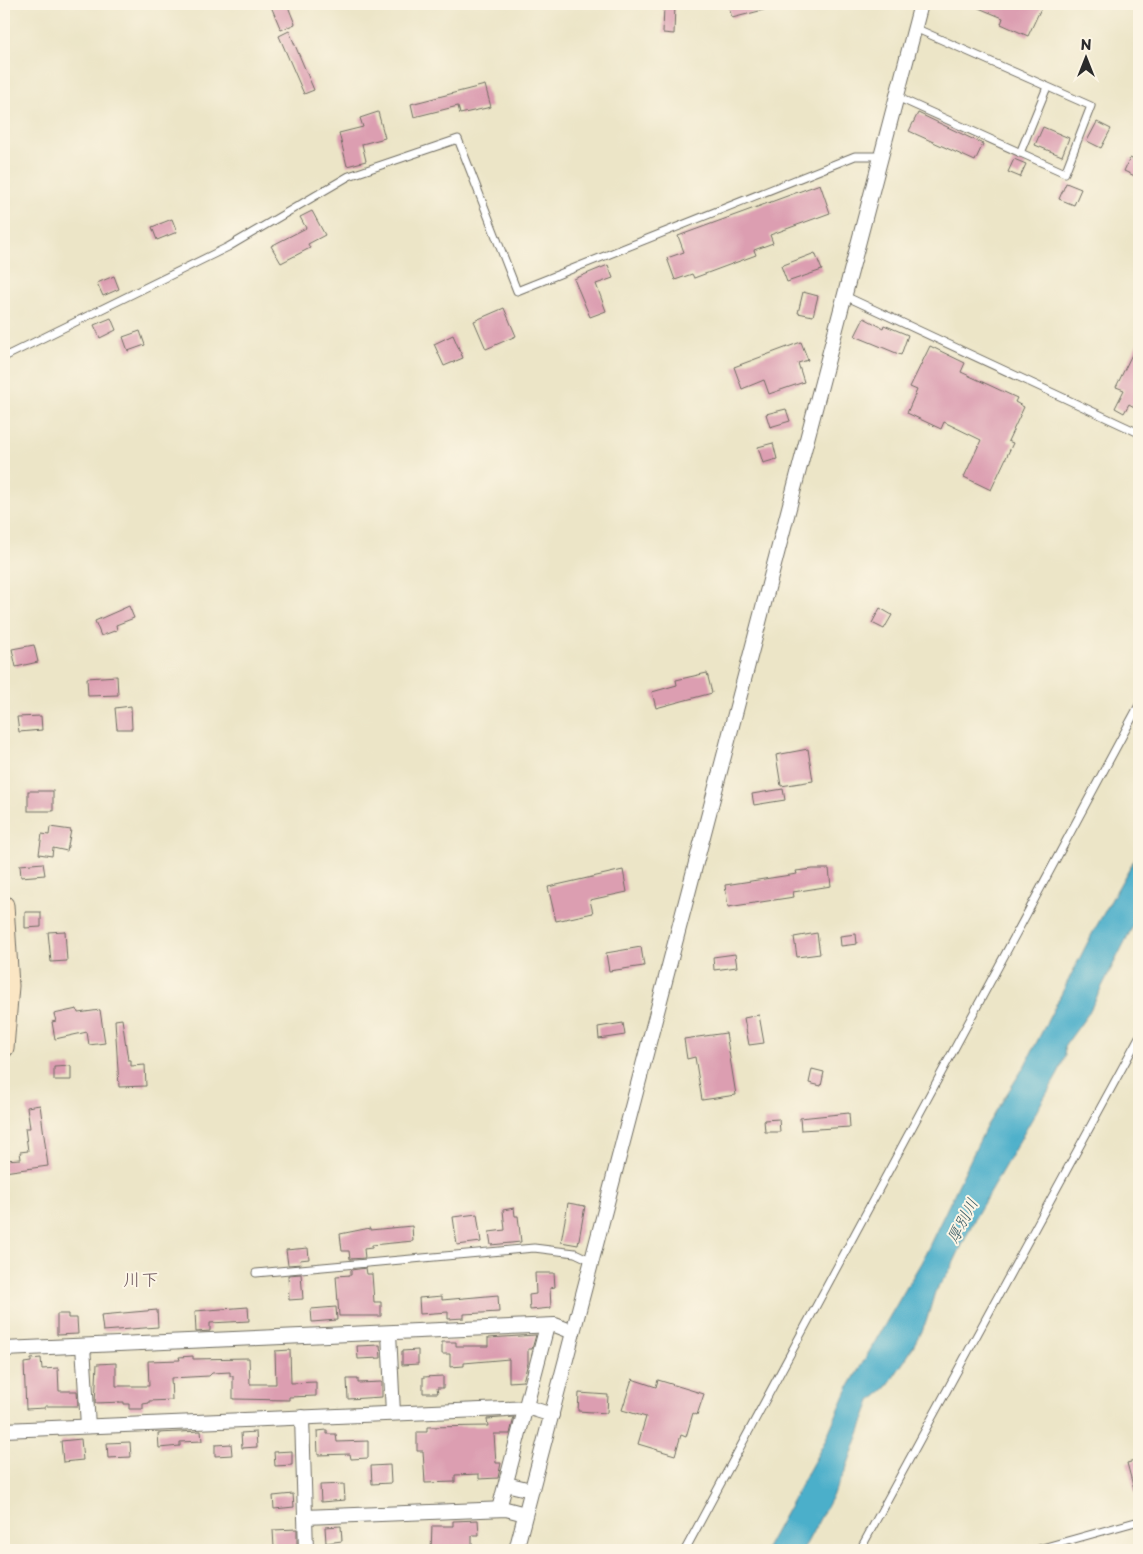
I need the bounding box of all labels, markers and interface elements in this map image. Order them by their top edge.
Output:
north arrow [1060,32,1110,82]
text: N [1080,34,1092,55]
water label: 厚別川 [939,1193,983,1247]
district label: 川下 [123,1265,159,1292]

